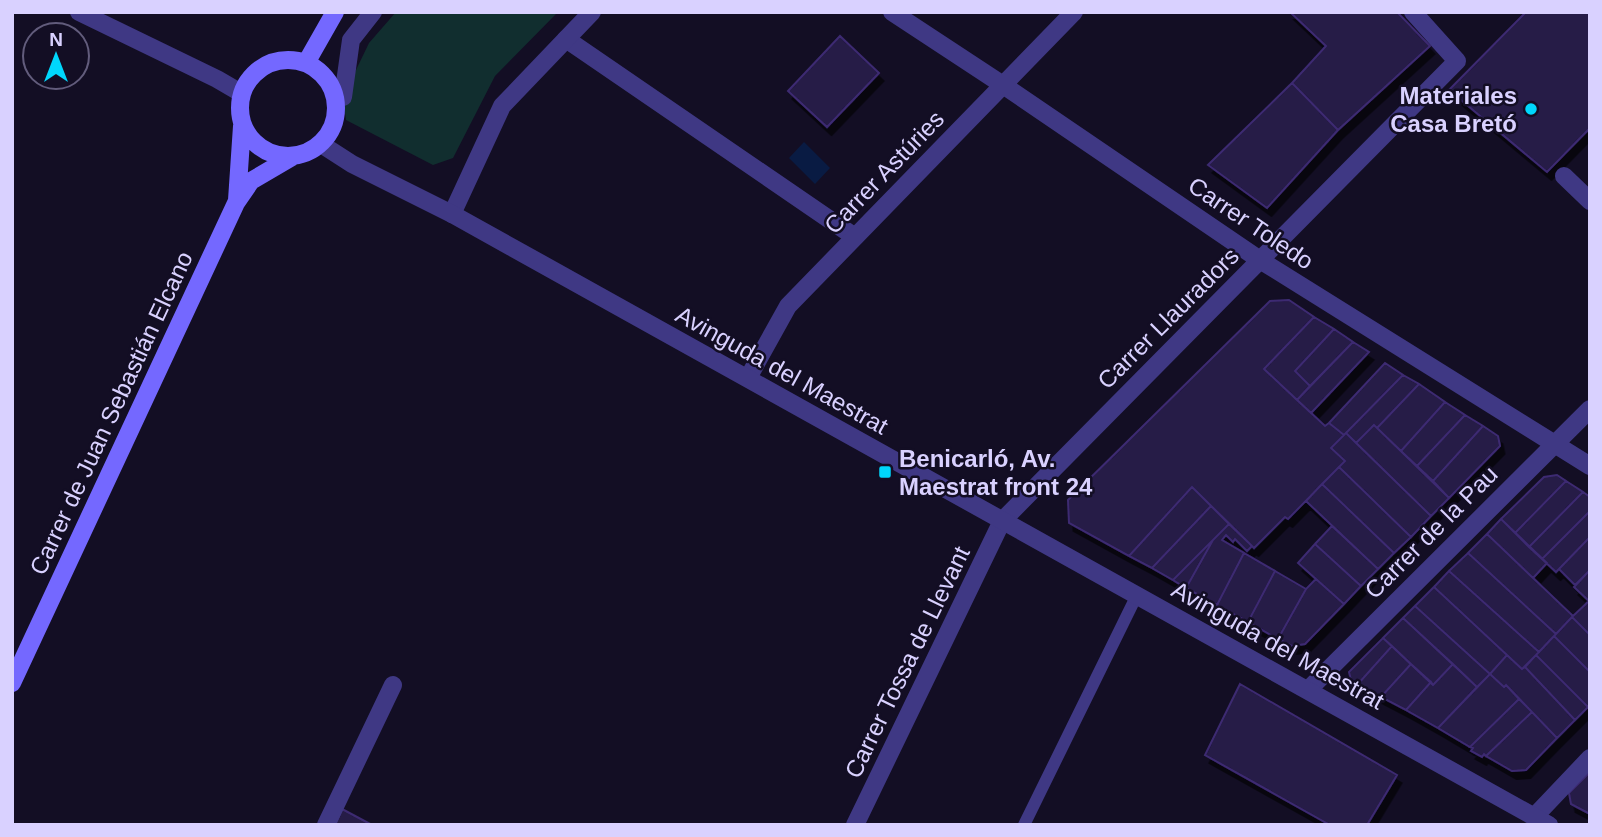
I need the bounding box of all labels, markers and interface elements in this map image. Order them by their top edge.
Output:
north arrow [21,21,91,91]
text: N [49,29,63,50]
place label: Materiales Casa Bretó [1390,82,1517,137]
marker: Materiales Casa Bretó [1523,101,1539,117]
street label: Carrer Astúries [819,105,949,239]
street label: Carrer Toledo [1183,171,1319,275]
street label: Carrer Llauradors [1092,242,1244,394]
street label: Carrer de Juan Sebastián Elcano [24,247,198,579]
street label: Avinguda del Maestrat [671,300,893,440]
place label: Benicarló, Av. Maestrat front 24 [899,445,1093,500]
street label: Carrer de la Pau [1359,460,1503,604]
marker: Benicarló, Av. Maestrat front 24 [877,464,893,480]
street label: Carrer Tossa de Llevant [839,541,975,782]
street label: Avinguda del Maestrat [1167,575,1389,715]

